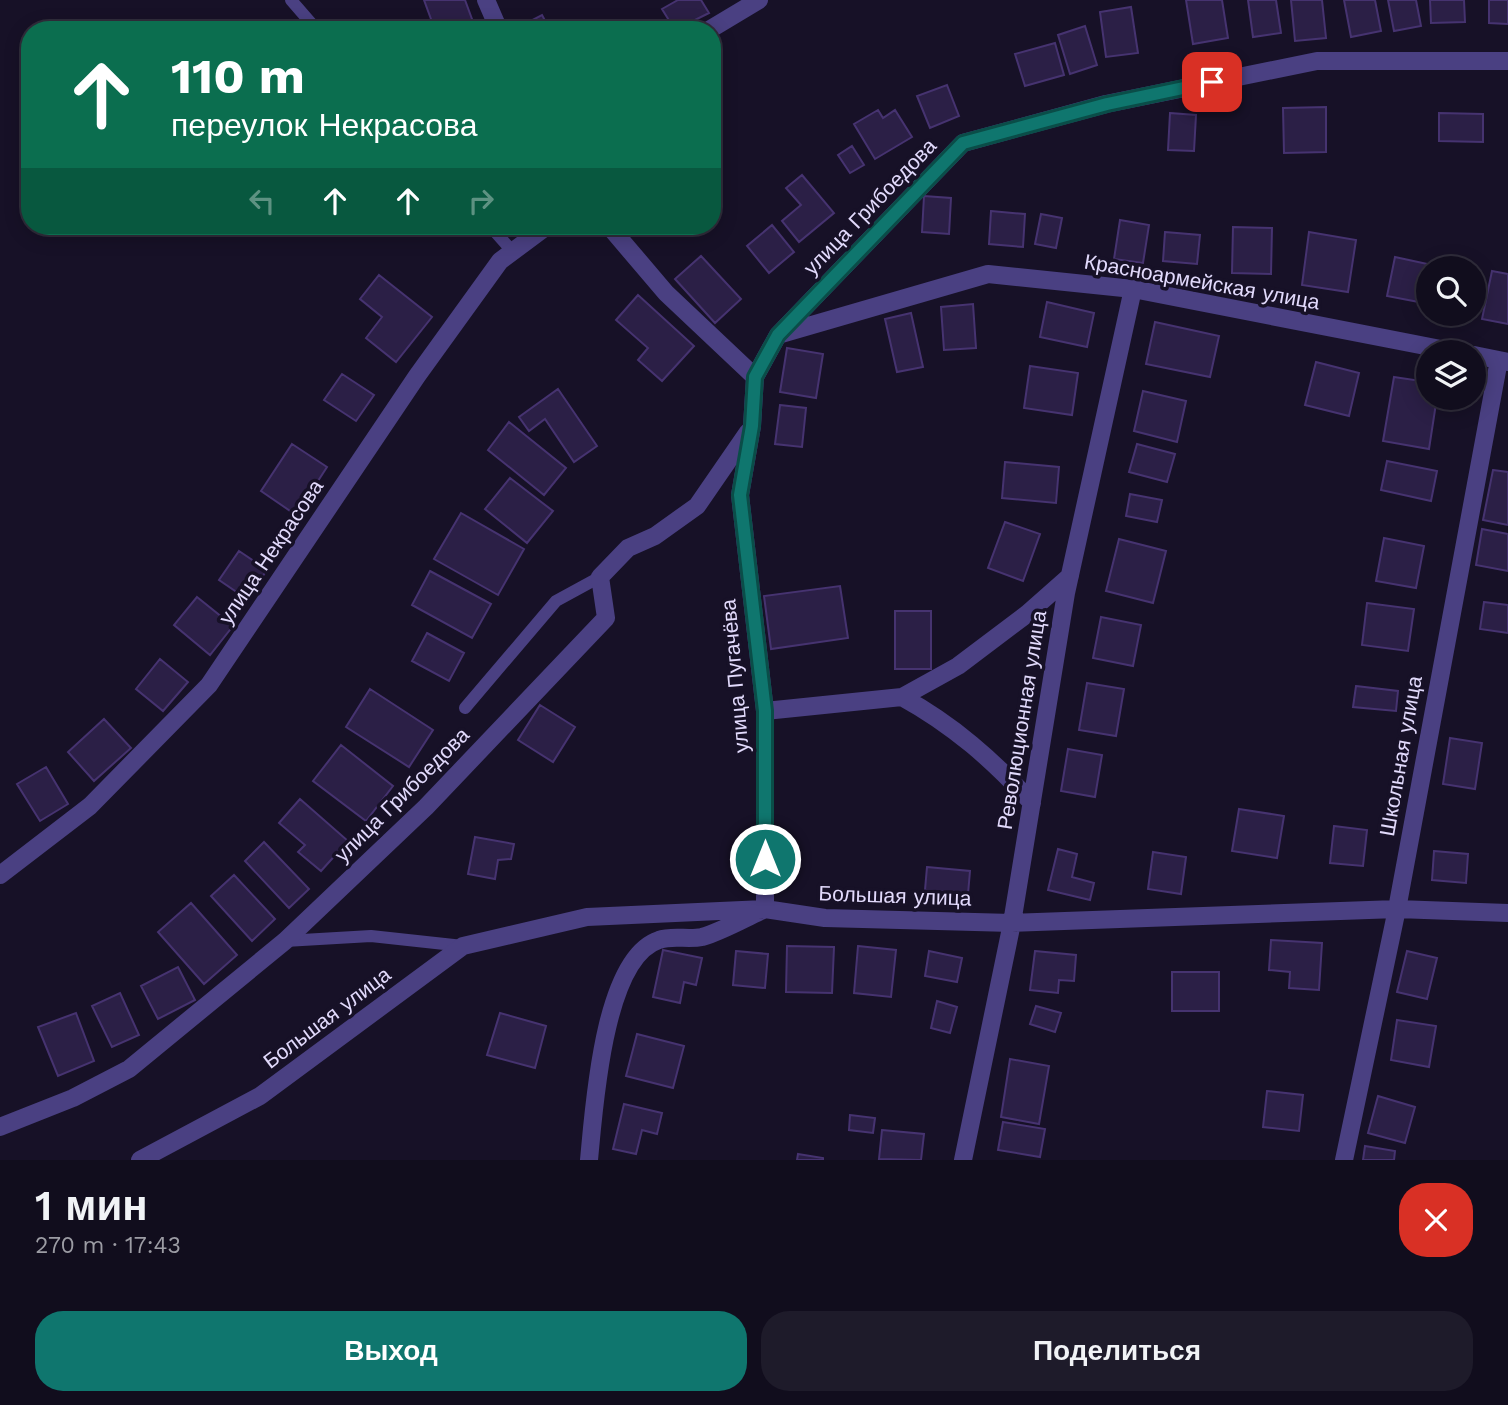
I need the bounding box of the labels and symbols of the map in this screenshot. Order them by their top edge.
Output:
pin [1182,52,1242,112]
street label: улица Грибоедова [798,133,941,280]
street label: Красноармейская улица [1082,248,1322,315]
street label: улица Некрасова [213,474,328,629]
street label: улица Пугачёва [715,598,754,754]
street label: Революционная улица [992,608,1051,831]
street label: Школьная улица [1374,673,1427,838]
street label: улица Грибоедова [329,722,474,867]
position arrow [728,822,802,896]
street label: Большая улица [818,880,972,911]
street label: Большая улица [258,961,396,1074]

